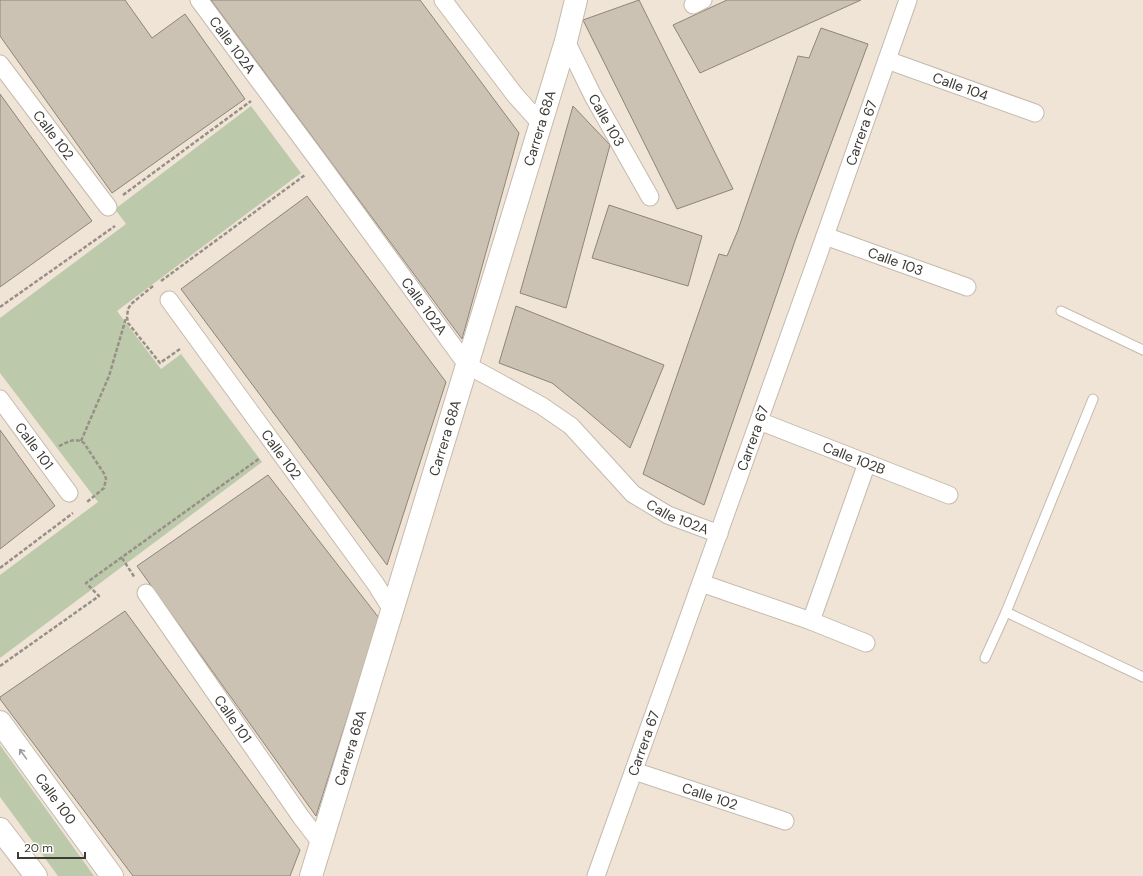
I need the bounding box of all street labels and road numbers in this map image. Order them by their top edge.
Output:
street label: Calle 102A [205,13,260,77]
street label: Calle 104 [930,68,991,105]
street label: Carrera 68A [519,88,559,168]
street label: Calle 103 [585,91,629,150]
street label: Carrera 67 [841,98,881,168]
street label: Calle 102 [29,107,78,163]
street label: Calle 103 [865,243,926,280]
street label: Calle 102A [397,274,451,338]
street label: Carrera 68A [425,398,465,478]
street label: Carrera 67 [733,403,773,473]
street label: Calle 101 [11,419,58,473]
street label: Calle 102 [257,426,306,483]
street label: Calle 102B [820,438,888,478]
street label: Calle 102A [643,495,711,538]
street label: Calle 101 [210,692,256,746]
street label: Carrera 68A [330,708,370,788]
street label: Carrera 67 [624,708,663,778]
street label: Calle 100 [31,770,81,828]
street label: Calle 102 [680,779,740,814]

